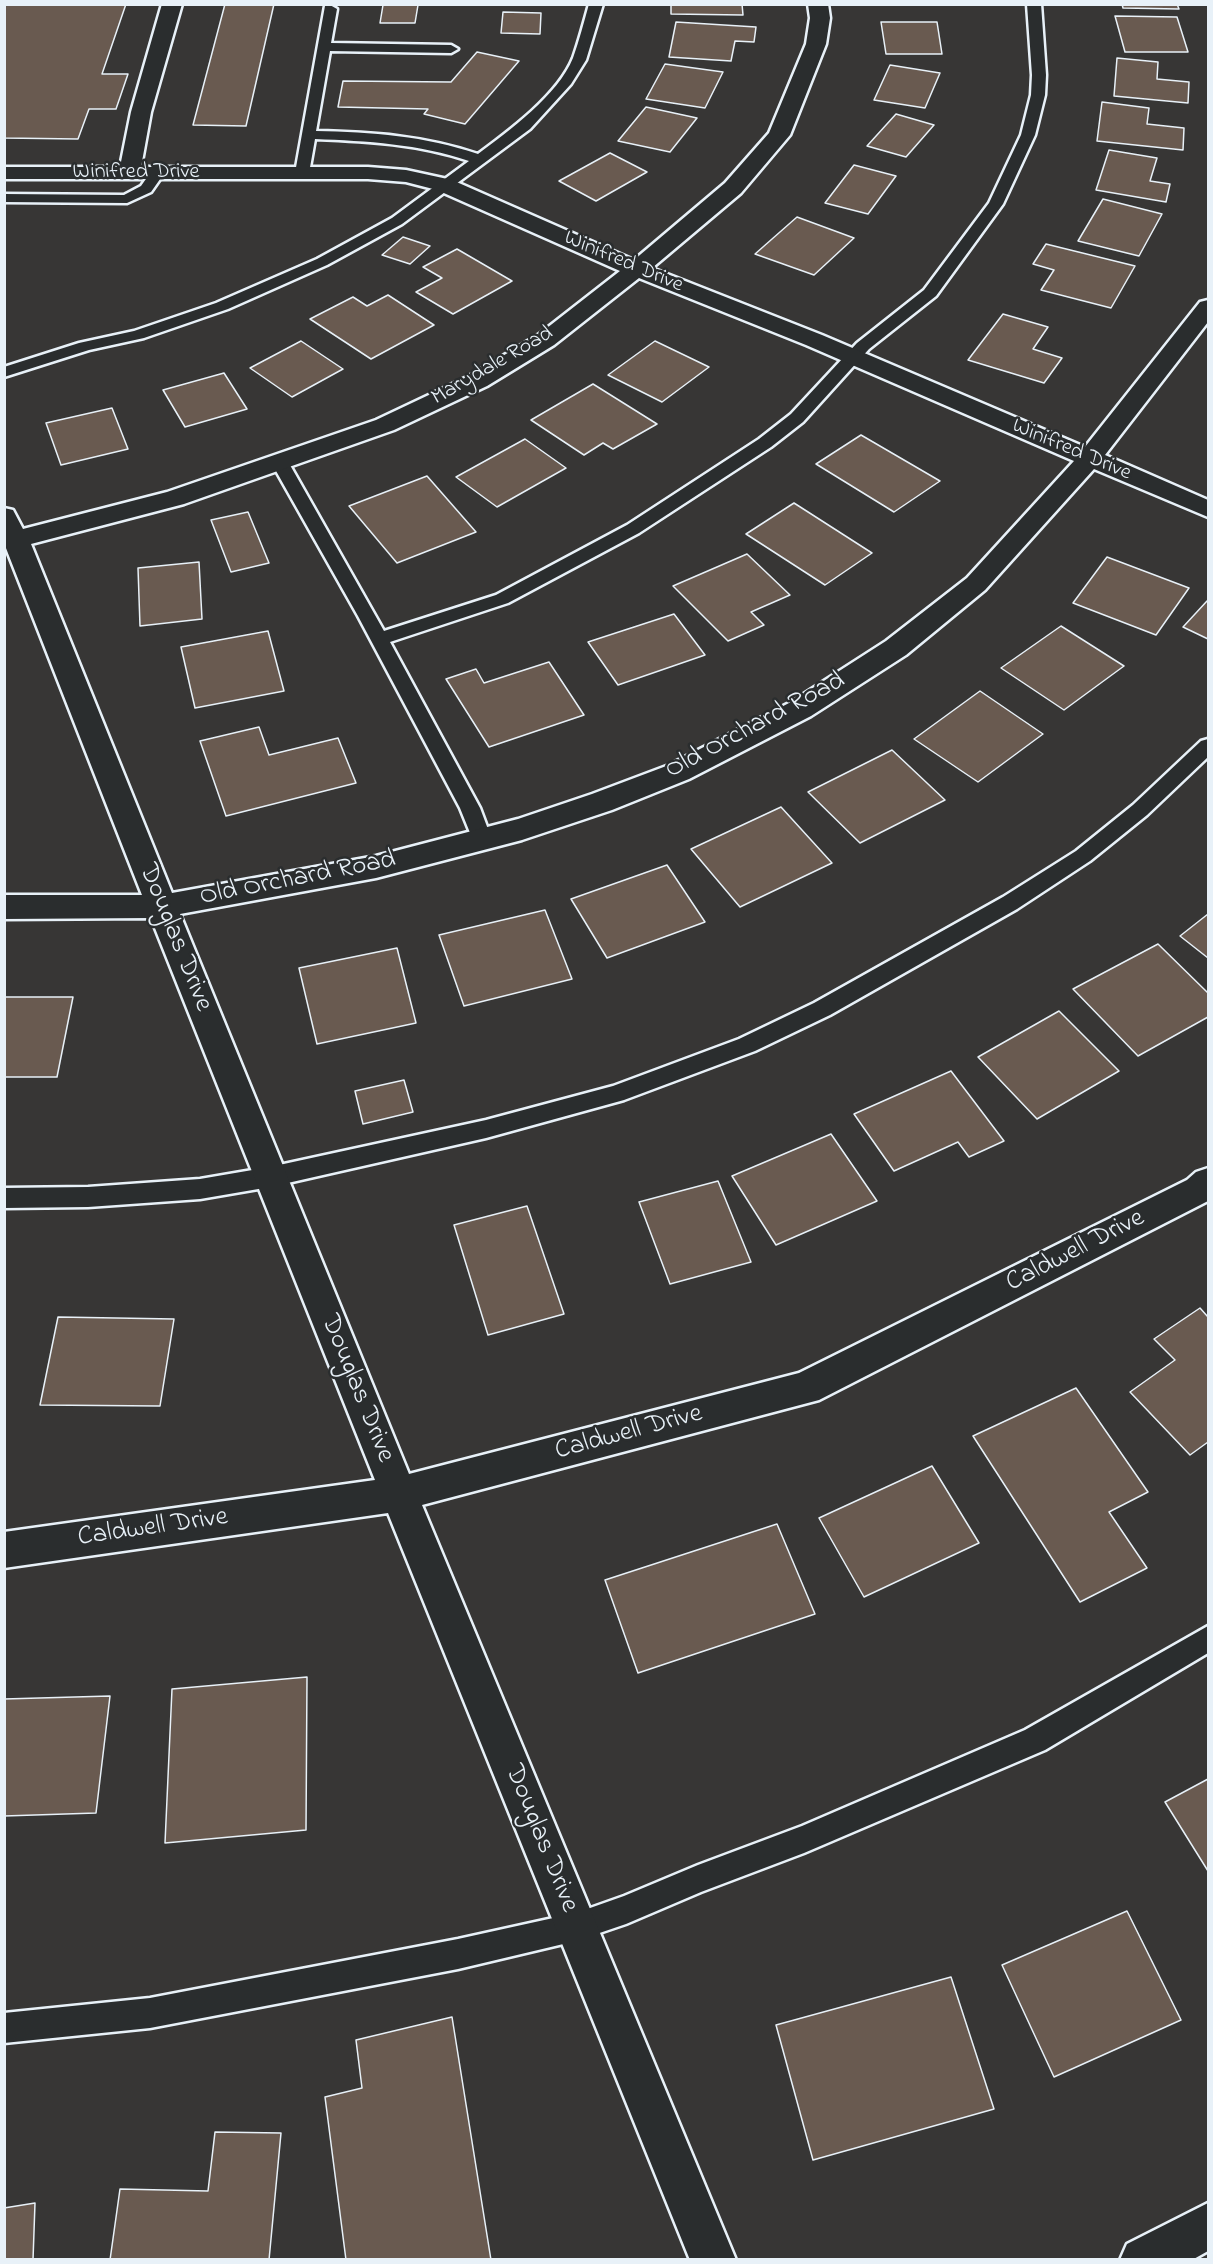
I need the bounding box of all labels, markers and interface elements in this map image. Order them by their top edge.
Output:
street label: Winifred Drive [73,160,199,186]
street label: Winifred Drive [559,226,687,300]
street label: Marydale Road [427,322,559,412]
street label: Winifred Drive [1007,414,1135,488]
street label: Old Orchard Road [661,666,851,788]
street label: Old Orchard Road [197,845,399,915]
street label: Douglas Drive [130,859,218,1017]
street label: Caldwell Drive [1001,1203,1151,1301]
street label: Douglas Drive [312,1310,400,1468]
street label: Caldwell Drive [552,1399,706,1469]
street label: Caldwell Drive [76,1502,230,1556]
street label: Douglas Drive [496,1760,584,1918]

